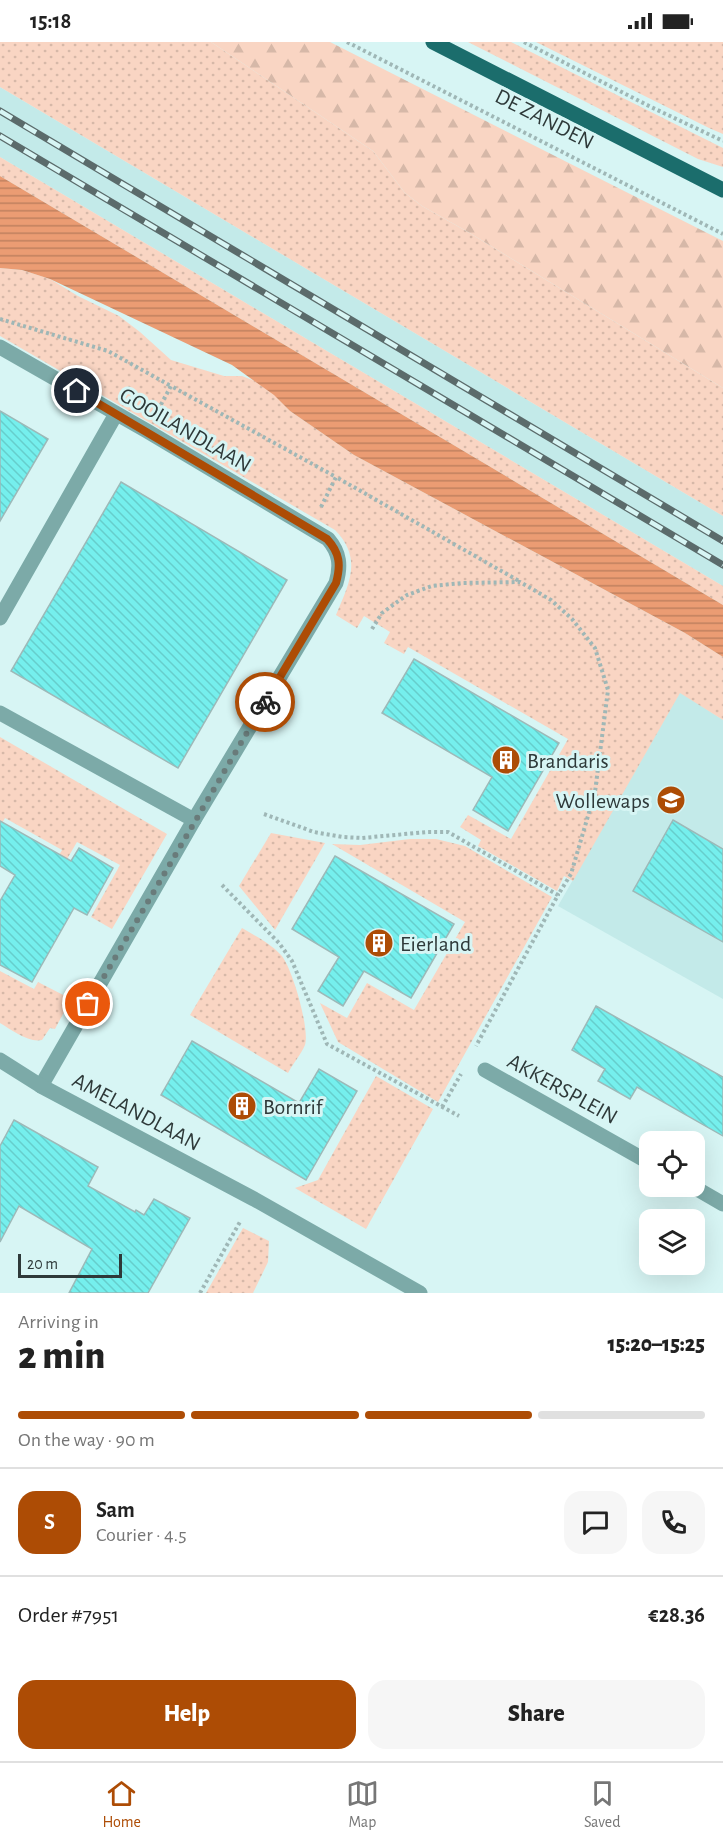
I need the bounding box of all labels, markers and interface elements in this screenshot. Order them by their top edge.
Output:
text: 15:18 [30,10,71,32]
street label: DE ZANDEN [492,85,598,153]
pin [51,365,102,416]
icon: home [60,374,93,407]
street label: GOOILANDLAAN [116,383,255,476]
courier [235,672,295,732]
icon: bike [249,686,282,719]
building icon: Brandaris [490,744,522,776]
place label: Brandaris [527,750,609,772]
school or university icon: Wollewaps [655,784,687,816]
place label: Wollewaps [556,790,650,812]
building icon: Eierland [363,927,395,959]
place label: Eierland [400,933,471,955]
pin [62,978,113,1029]
icon: bag [71,987,104,1020]
street label: AKKERSPLEIN [504,1050,621,1128]
street label: AMELANDLAAN [69,1069,204,1155]
building icon: Bornrif [226,1090,258,1122]
place label: Bornrif [263,1096,324,1118]
map controls [639,1131,705,1275]
button: locate [639,1131,705,1197]
button: layers [639,1209,705,1275]
scale bar [18,1251,122,1278]
text: 20 m [27,1256,58,1272]
text: Arriving in [18,1312,99,1332]
text: 15:20–15:25 [607,1333,705,1355]
text: 2 min [18,1337,105,1376]
text: On the way · 90 m [18,1430,155,1450]
button: chat [564,1491,627,1554]
button: phone [642,1491,705,1554]
text: Sam [96,1499,135,1521]
text: S [44,1511,55,1533]
text: Courier · 4.5 [96,1525,187,1545]
text: Order #7951 [18,1604,119,1626]
text: €28.36 [648,1604,705,1626]
button: Help [18,1680,356,1749]
button: Share [368,1680,705,1749]
tab: Home [102,1777,141,1832]
tab: Map [346,1777,379,1832]
tab: Saved [584,1777,621,1832]

